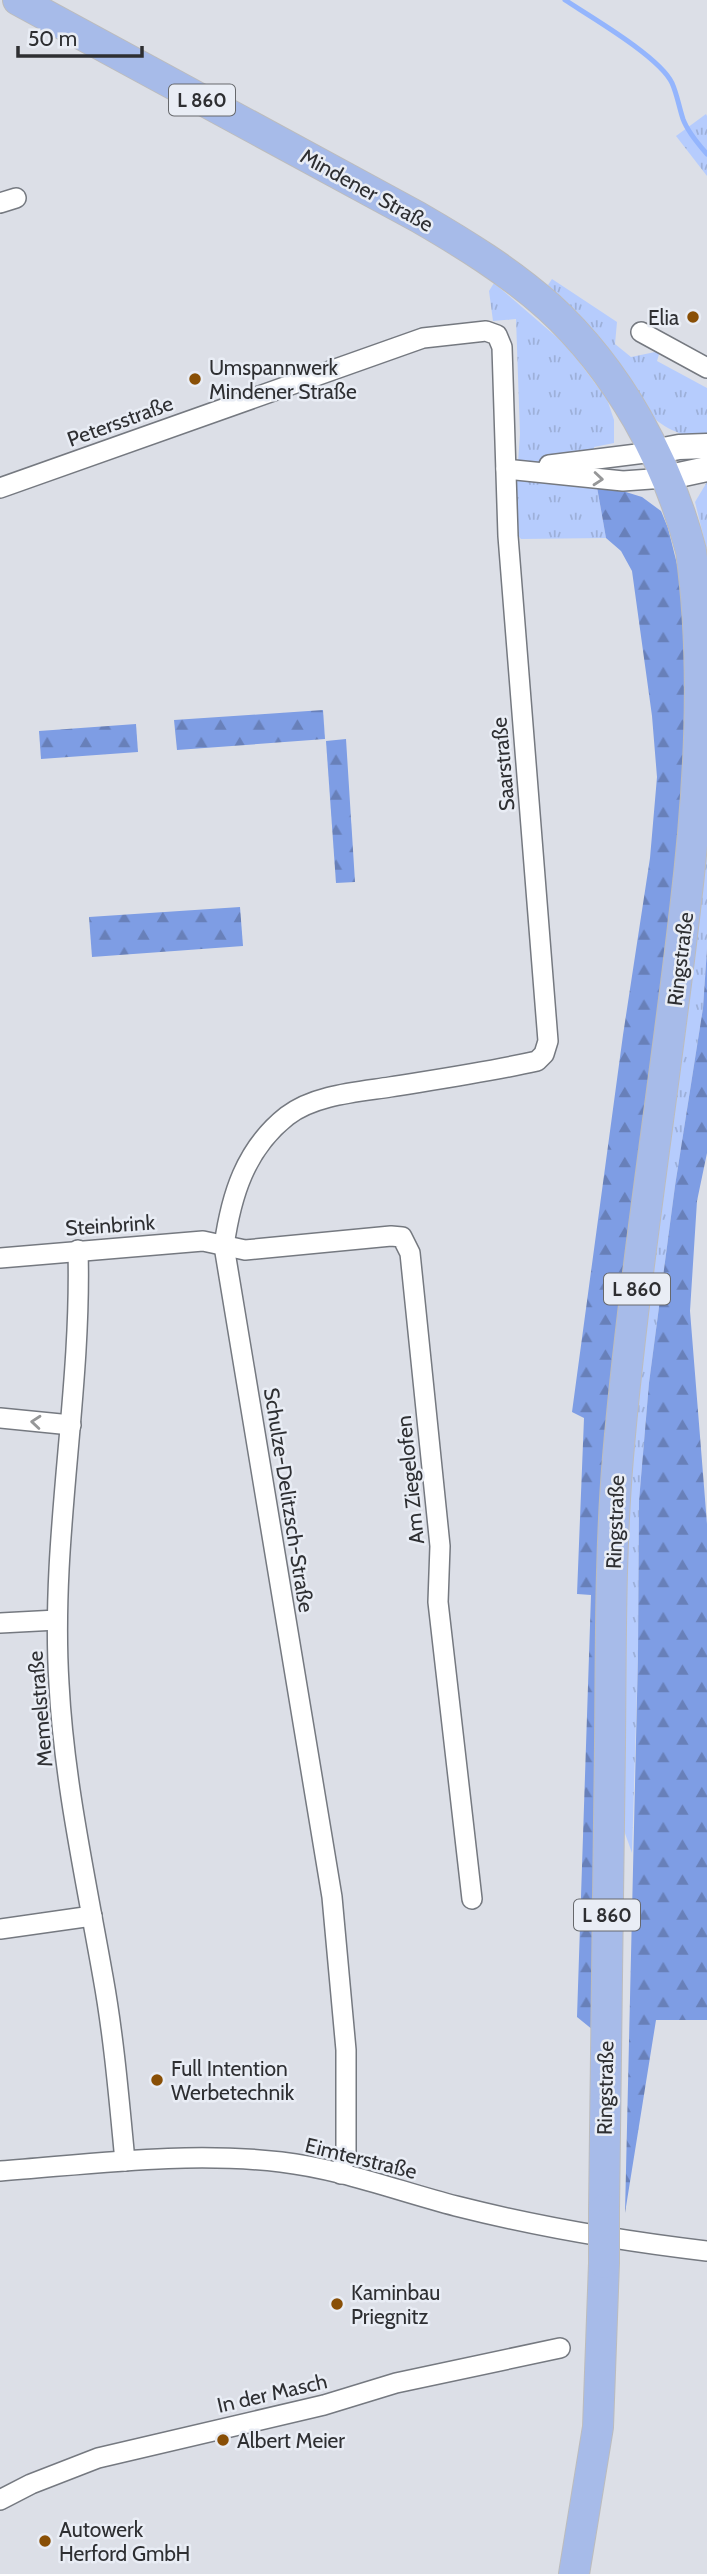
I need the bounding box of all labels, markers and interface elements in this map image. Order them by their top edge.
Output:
scale bar [18,14,142,58]
text: 50 m [28,26,77,51]
road number: L 860 [169,85,235,116]
street label: Mindener Straße [296,143,438,237]
place label: Elia [648,305,679,330]
marker: Elia [685,309,701,325]
place label: Umspannwerk Mindener Straße [209,355,357,404]
marker: Umspannwerk Mindener Straße [187,371,203,387]
street label: Petersstraße [64,390,177,452]
one-way arrow [593,471,604,486]
street label: Saarstraße [486,716,520,812]
street label: Ringstraße [662,910,698,1007]
street label: Steinbrink [64,1209,156,1241]
road number: L 860 [604,1274,670,1304]
street label: Schulze-Delitzsch-Straße [259,1386,319,1614]
one-way arrow [30,1414,42,1429]
street label: Am Ziegelofen [391,1414,429,1546]
street label: Ringstraße [601,1474,629,1570]
street label: Memelstraße [22,1649,58,1768]
road number: L 860 [574,1899,640,1930]
street label: Ringstraße [592,2040,618,2135]
place label: Full Intention Werbetechnik [171,2056,295,2105]
marker: Full Intention Werbetechnik [149,2072,165,2088]
street label: Eimterstraße [303,2132,420,2184]
place label: Kaminbau Priegnitz [351,2280,440,2329]
marker: Kaminbau Priegnitz [329,2296,345,2312]
street label: In der Masch [215,2368,329,2418]
place label: Albert Meier [237,2428,345,2453]
marker: Albert Meier [215,2432,231,2448]
place label: Autowerk Herford GmbH [59,2517,190,2566]
marker: Autowerk Herford GmbH [37,2533,53,2549]

